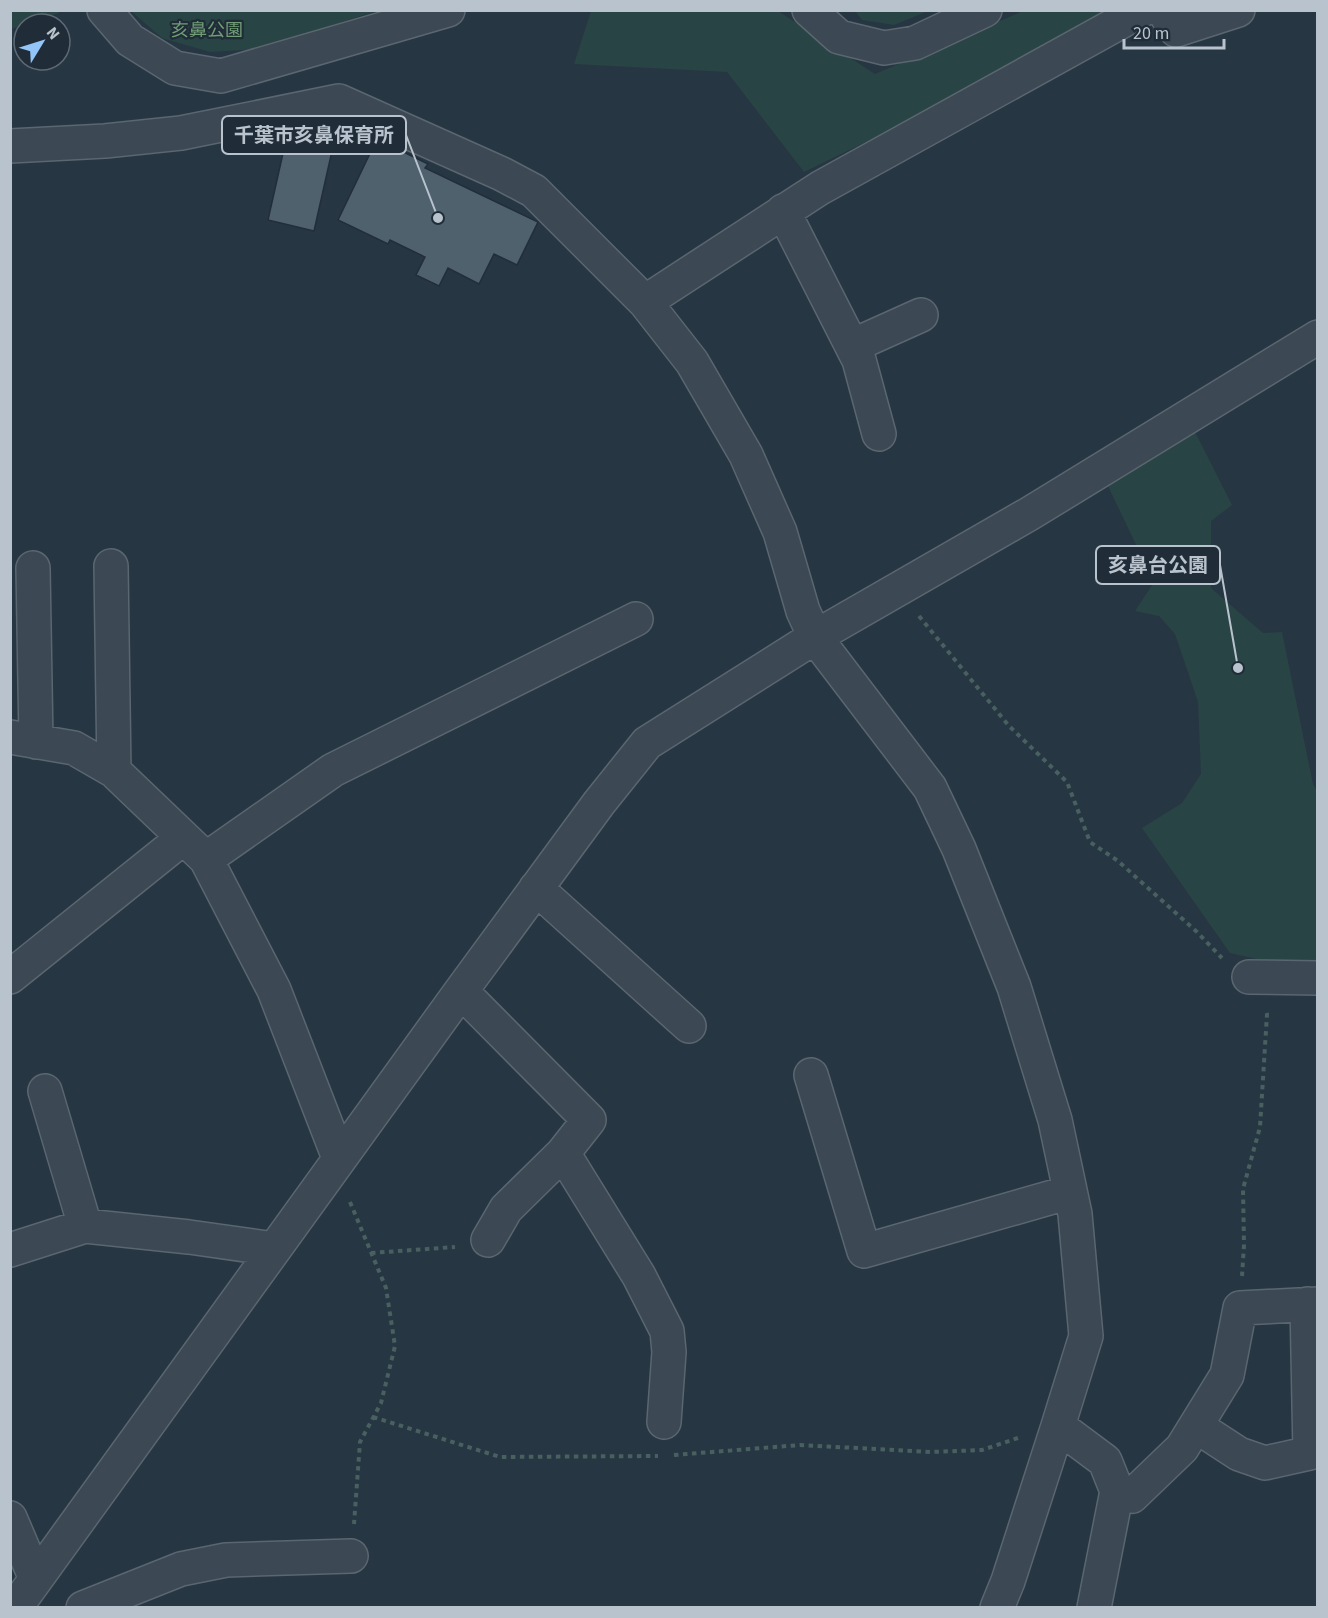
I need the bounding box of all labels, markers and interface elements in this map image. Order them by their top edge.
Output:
north arrow [12,12,72,72]
scale bar [1124,12,1224,50]
park label: 亥鼻公園 [171,18,243,43]
text: 20 m [1133,21,1169,46]
text: N [41,22,65,44]
callout: 千葉市亥鼻保育所 [222,116,406,154]
text: 千葉市亥鼻保育所 [234,122,394,150]
callout: 亥鼻台公園 [1096,546,1220,584]
text: 亥鼻台公園 [1108,552,1208,580]

